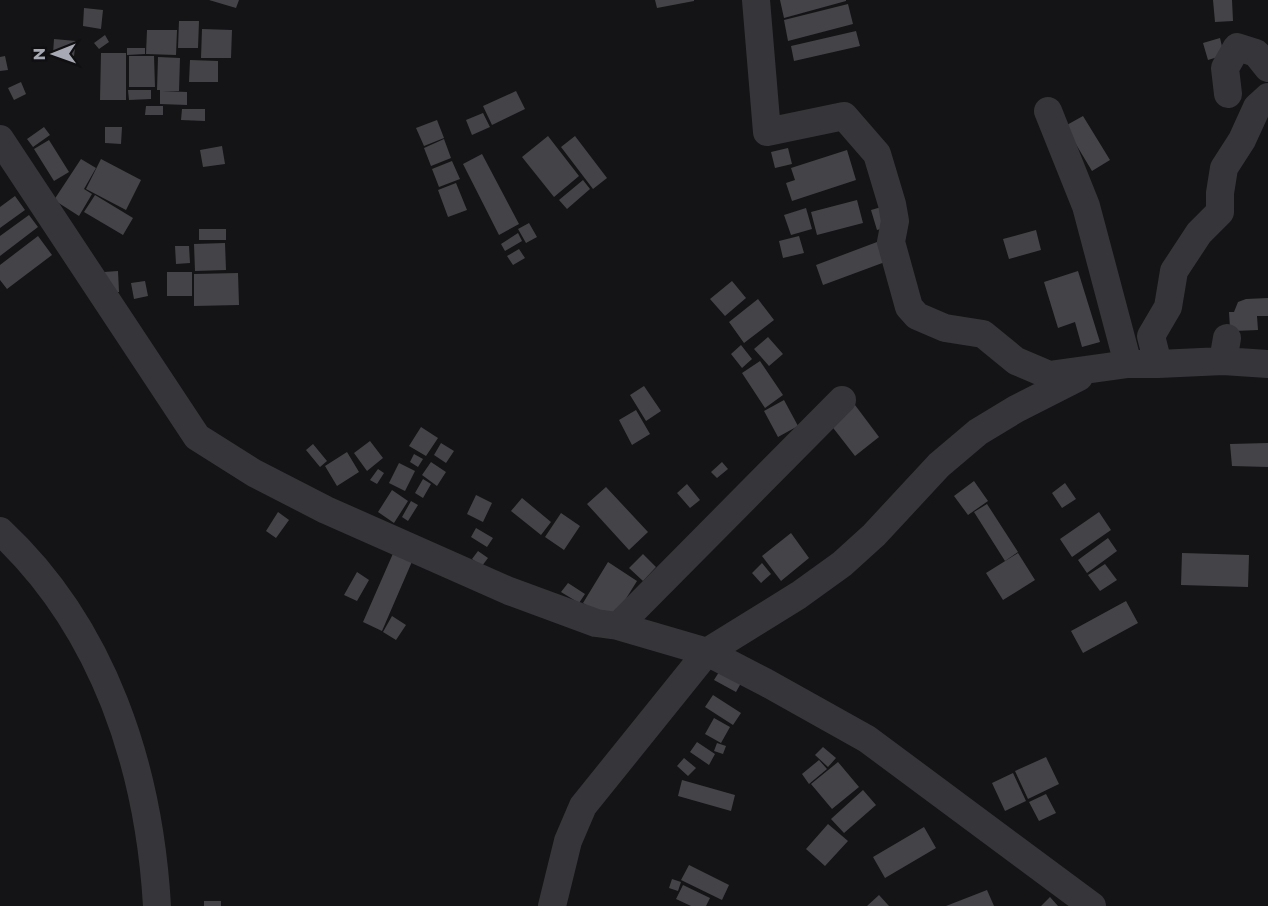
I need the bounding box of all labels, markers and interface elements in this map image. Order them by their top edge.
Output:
north arrow [24,24,84,84]
text: N [30,48,49,61]

